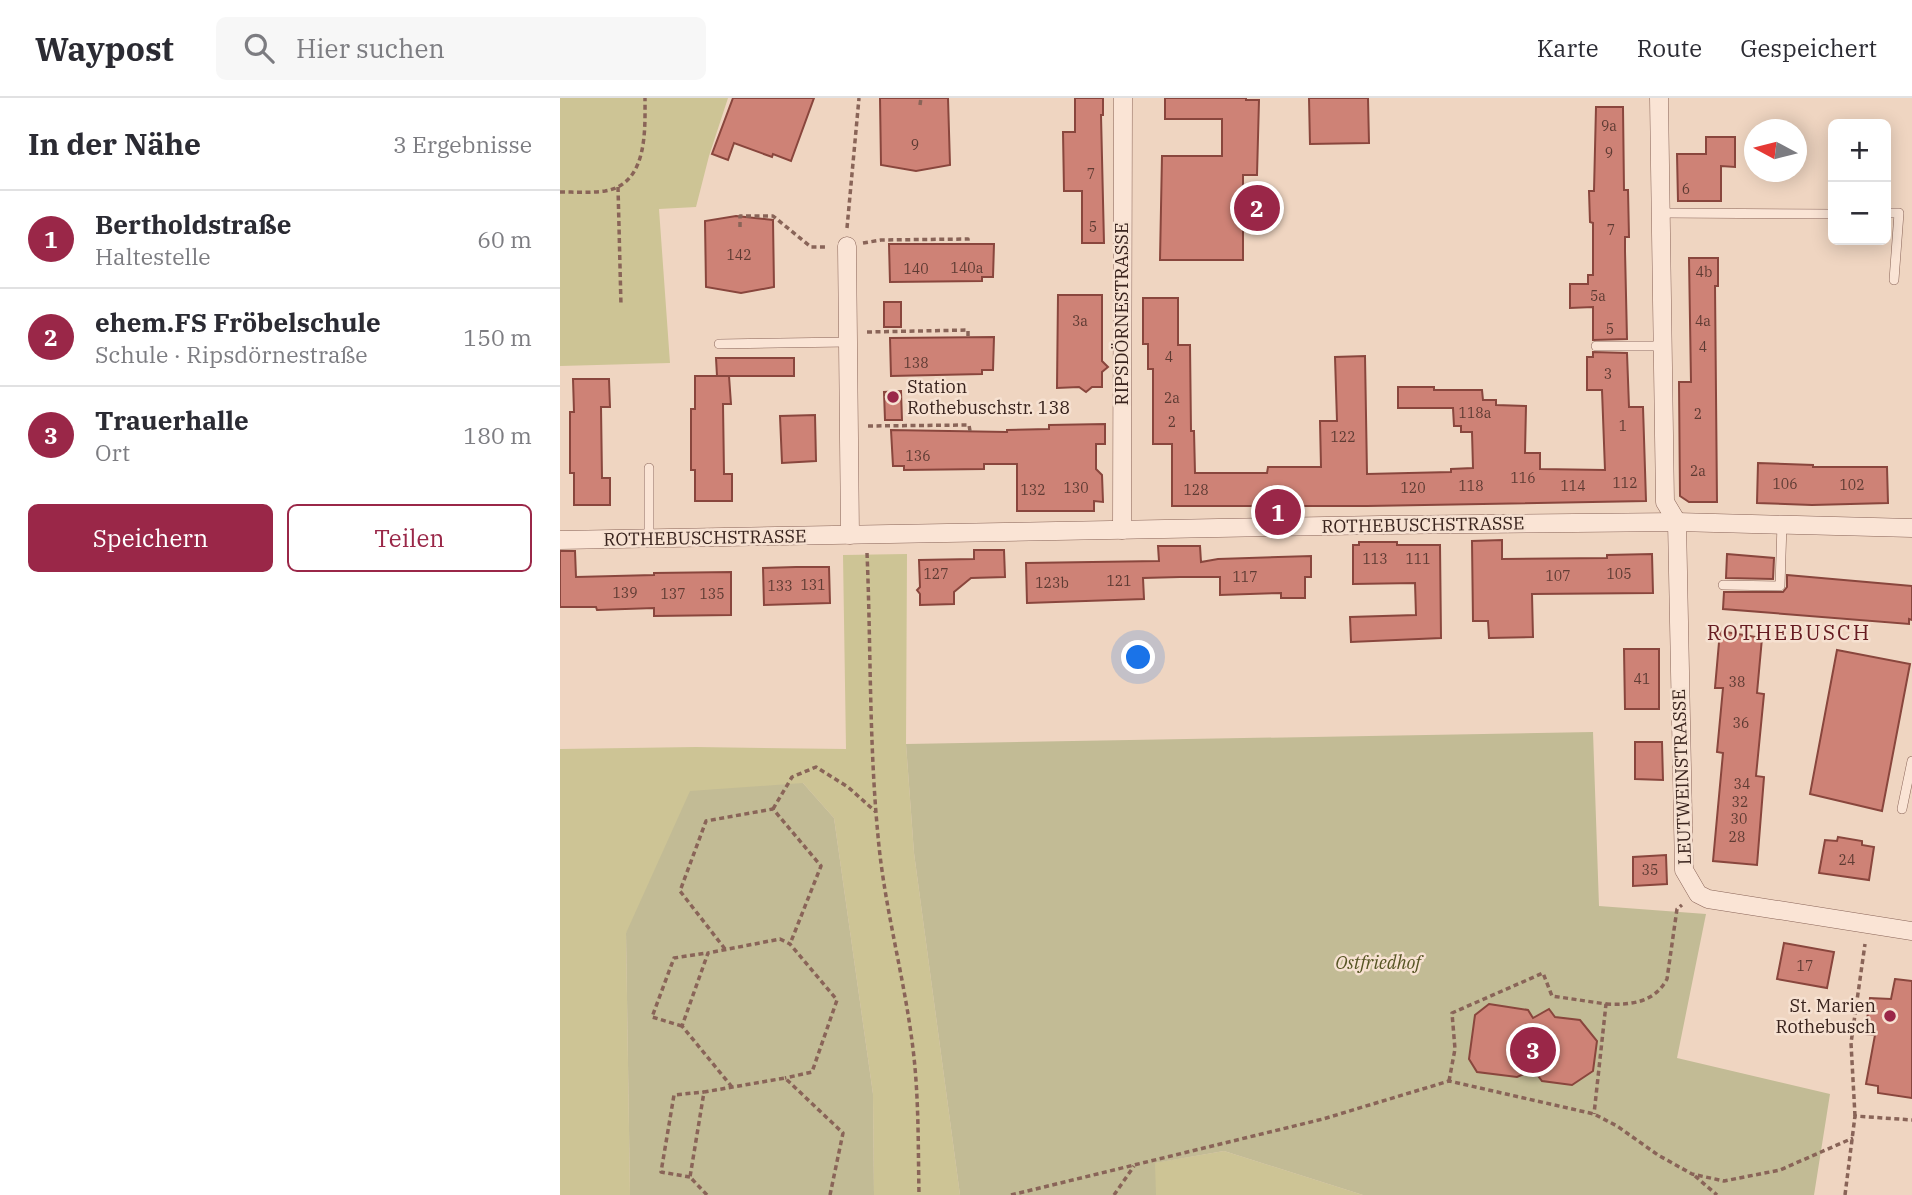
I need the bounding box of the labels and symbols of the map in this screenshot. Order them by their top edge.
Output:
house number: 9a [1601,117,1617,135]
north arrow [1744,119,1807,182]
house number: 9 [911,136,919,154]
house number: 9 [1605,144,1613,162]
house number: 7 [1087,165,1095,183]
house number: 6 [1682,180,1690,198]
pin: 2 [1234,182,1280,234]
house number: 5 [1089,218,1097,236]
house number: 7 [1607,221,1615,239]
street label: RIPSDÖRNESTRASSE [1110,223,1133,405]
house number: 142 [726,246,752,264]
house number: 140a [951,259,984,277]
house number: 140 [903,260,929,278]
house number: 4b [1696,263,1712,281]
house number: 5a [1590,287,1606,305]
house number: 3a [1072,312,1088,330]
house number: 4a [1695,312,1711,330]
house number: 5 [1606,320,1614,338]
house number: 4 [1699,338,1707,356]
house number: 4 [1165,348,1173,366]
house number: 138 [903,354,929,372]
house number: 3 [1604,365,1612,383]
place label: Station Rothebuschstr. 138 [907,375,1070,419]
marker: Station Rothebuschstr. 138 [885,389,901,405]
house number: 2a [1164,389,1180,407]
house number: 118a [1459,404,1492,422]
house number: 2 [1694,405,1702,423]
house number: 2 [1168,413,1176,431]
house number: 1 [1619,417,1627,435]
house number: 122 [1330,428,1356,446]
house number: 136 [905,447,931,465]
house number: 2a [1690,462,1706,480]
house number: 116 [1510,469,1536,487]
house number: 112 [1612,474,1638,492]
house number: 106 [1772,475,1798,493]
house number: 102 [1839,476,1865,494]
house number: 118 [1458,477,1484,495]
house number: 114 [1560,477,1586,495]
house number: 130 [1063,479,1089,497]
house number: 120 [1400,479,1426,497]
house number: 132 [1020,481,1046,499]
house number: 128 [1183,481,1209,499]
pin: 1 [1255,486,1301,538]
street label: ROTHEBUSCHSTRASSE [1321,511,1525,538]
street label: ROTHEBUSCHSTRASSE [603,524,807,551]
house number: 113 [1362,550,1388,568]
house number: 111 [1405,550,1431,568]
house number: 127 [923,565,949,583]
house number: 105 [1606,565,1632,583]
house number: 107 [1545,567,1571,585]
house number: 117 [1232,568,1258,586]
house number: 121 [1106,572,1132,590]
house number: 123b [1035,574,1069,592]
house number: 131 [800,576,826,594]
house number: 133 [767,577,793,595]
house number: 139 [612,584,638,602]
house number: 137 [660,585,686,603]
house number: 135 [699,585,725,603]
district label: ROTHEBUSCH [1707,618,1871,646]
your location [1121,640,1155,674]
house number: 41 [1634,670,1650,688]
house number: 38 [1729,673,1745,691]
street label: LEUTWEINSTRASSE [1667,689,1696,865]
house number: 36 [1733,714,1749,732]
house number: 34 [1734,775,1750,793]
house number: 32 [1732,793,1748,811]
house number: 30 [1731,810,1747,828]
house number: 28 [1729,828,1745,846]
house number: 24 [1839,851,1855,869]
house number: 35 [1642,861,1658,879]
park label: Ostfriedhof [1335,951,1424,974]
house number: 17 [1797,957,1813,975]
place label: St. Marien Rothebusch [1776,994,1876,1038]
marker: St. Marien Rothebusch [1882,1008,1898,1024]
pin: 3 [1510,1024,1556,1076]

